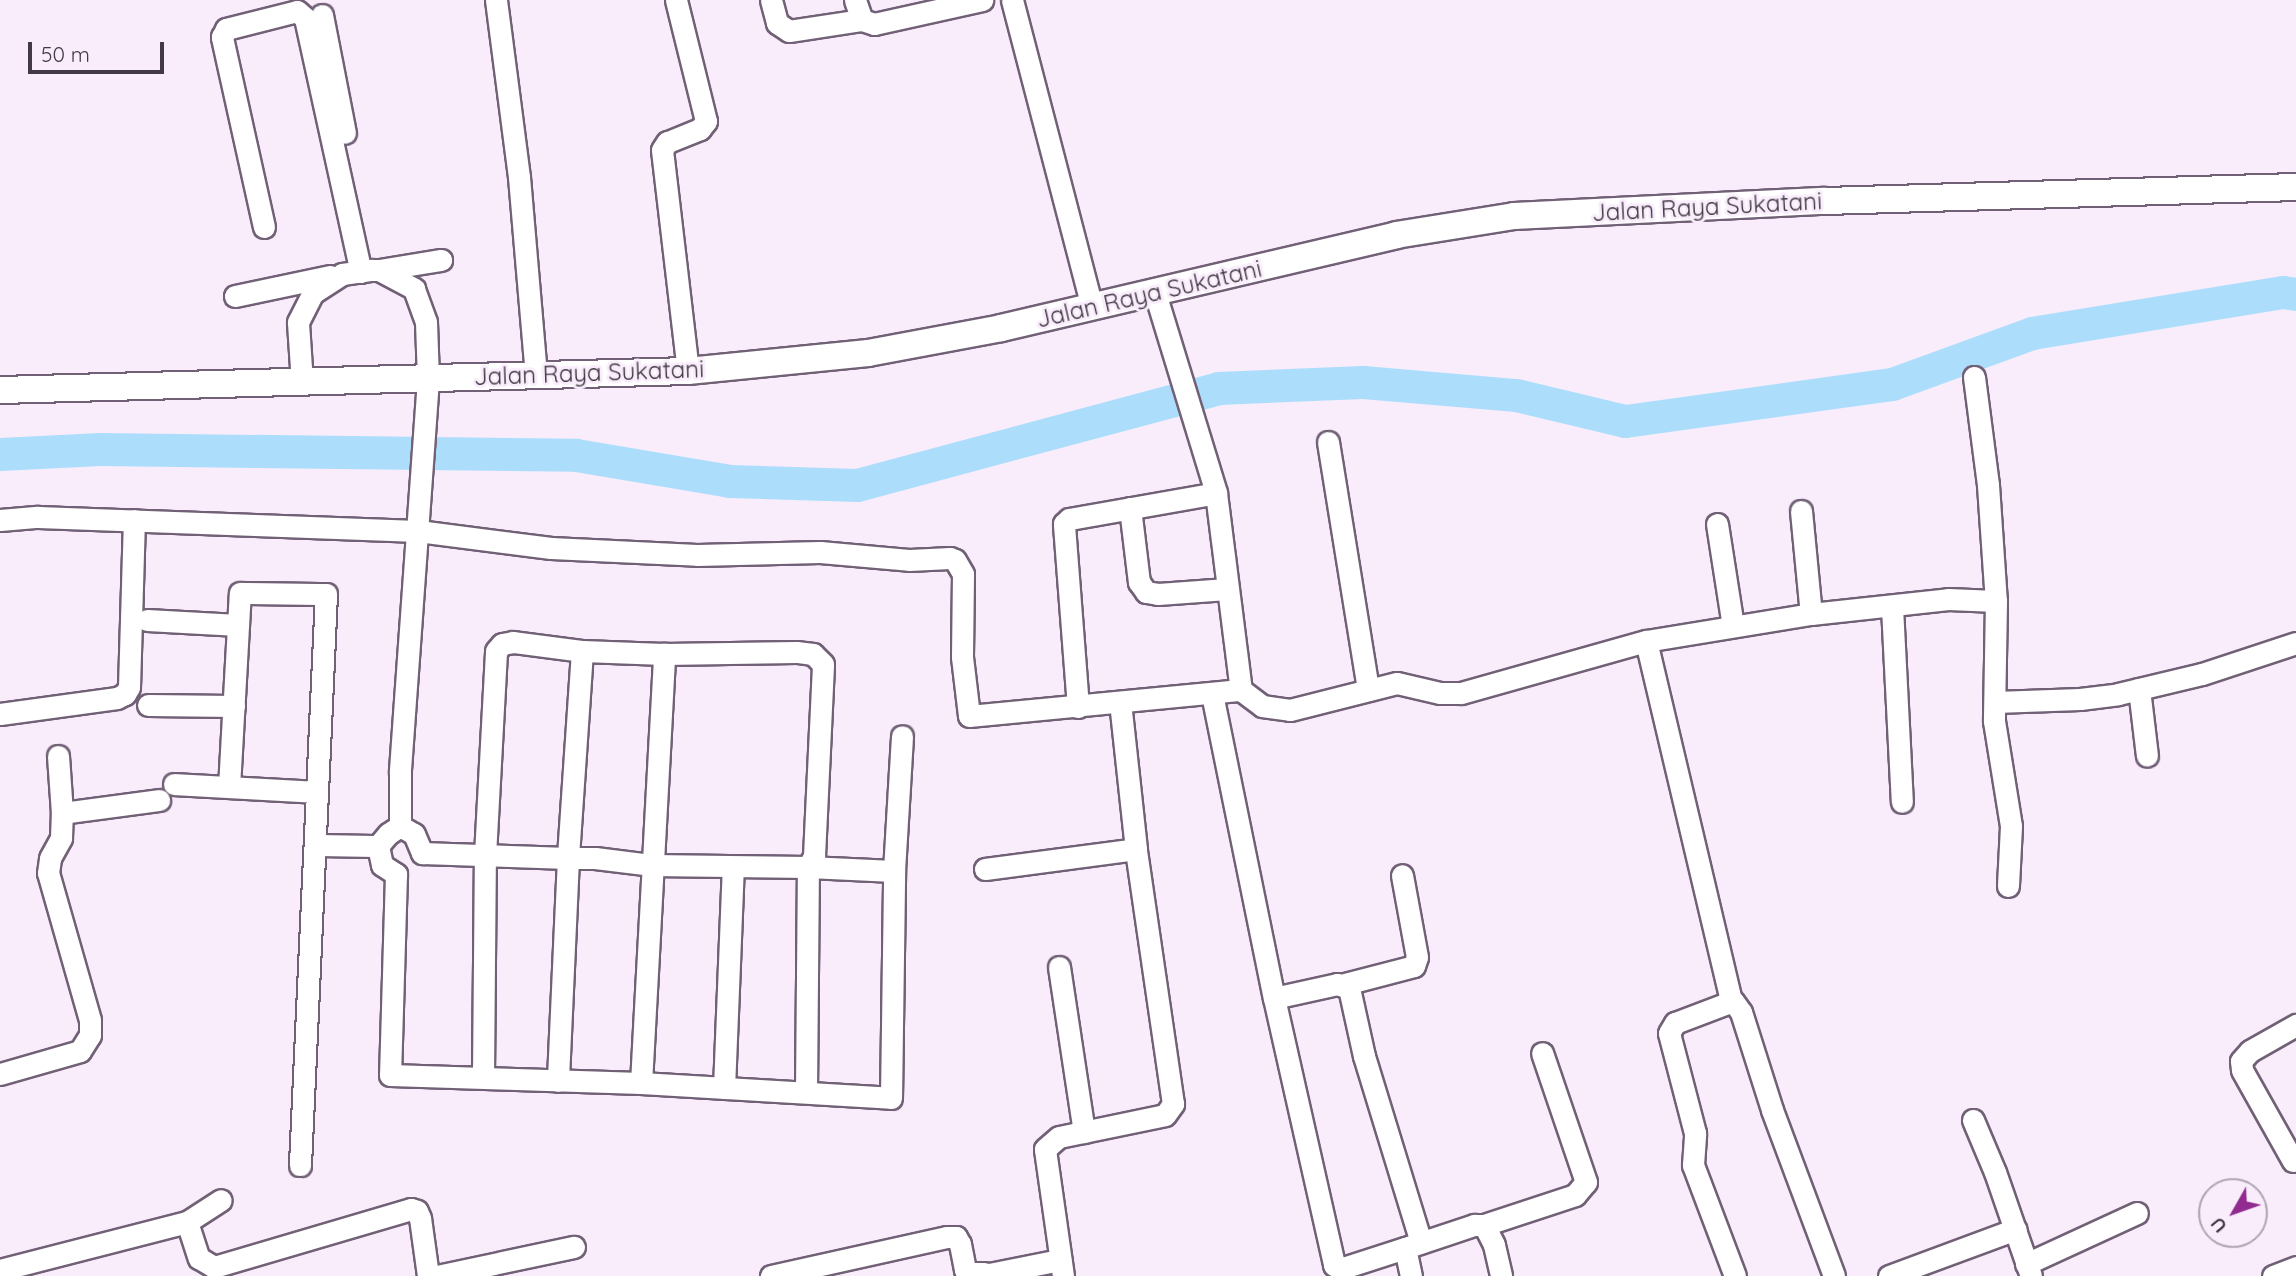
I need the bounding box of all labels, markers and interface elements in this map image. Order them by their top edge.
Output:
scale bar [32,28,168,72]
text: 50 m [41,41,90,67]
street label: Jalan Raya Sukatani [1591,187,1823,227]
street label: Jalan Raya Sukatani [1034,254,1264,334]
street label: Jalan Raya Sukatani [473,355,705,391]
north arrow [2198,1178,2268,1248]
text: U [2205,1212,2232,1238]

